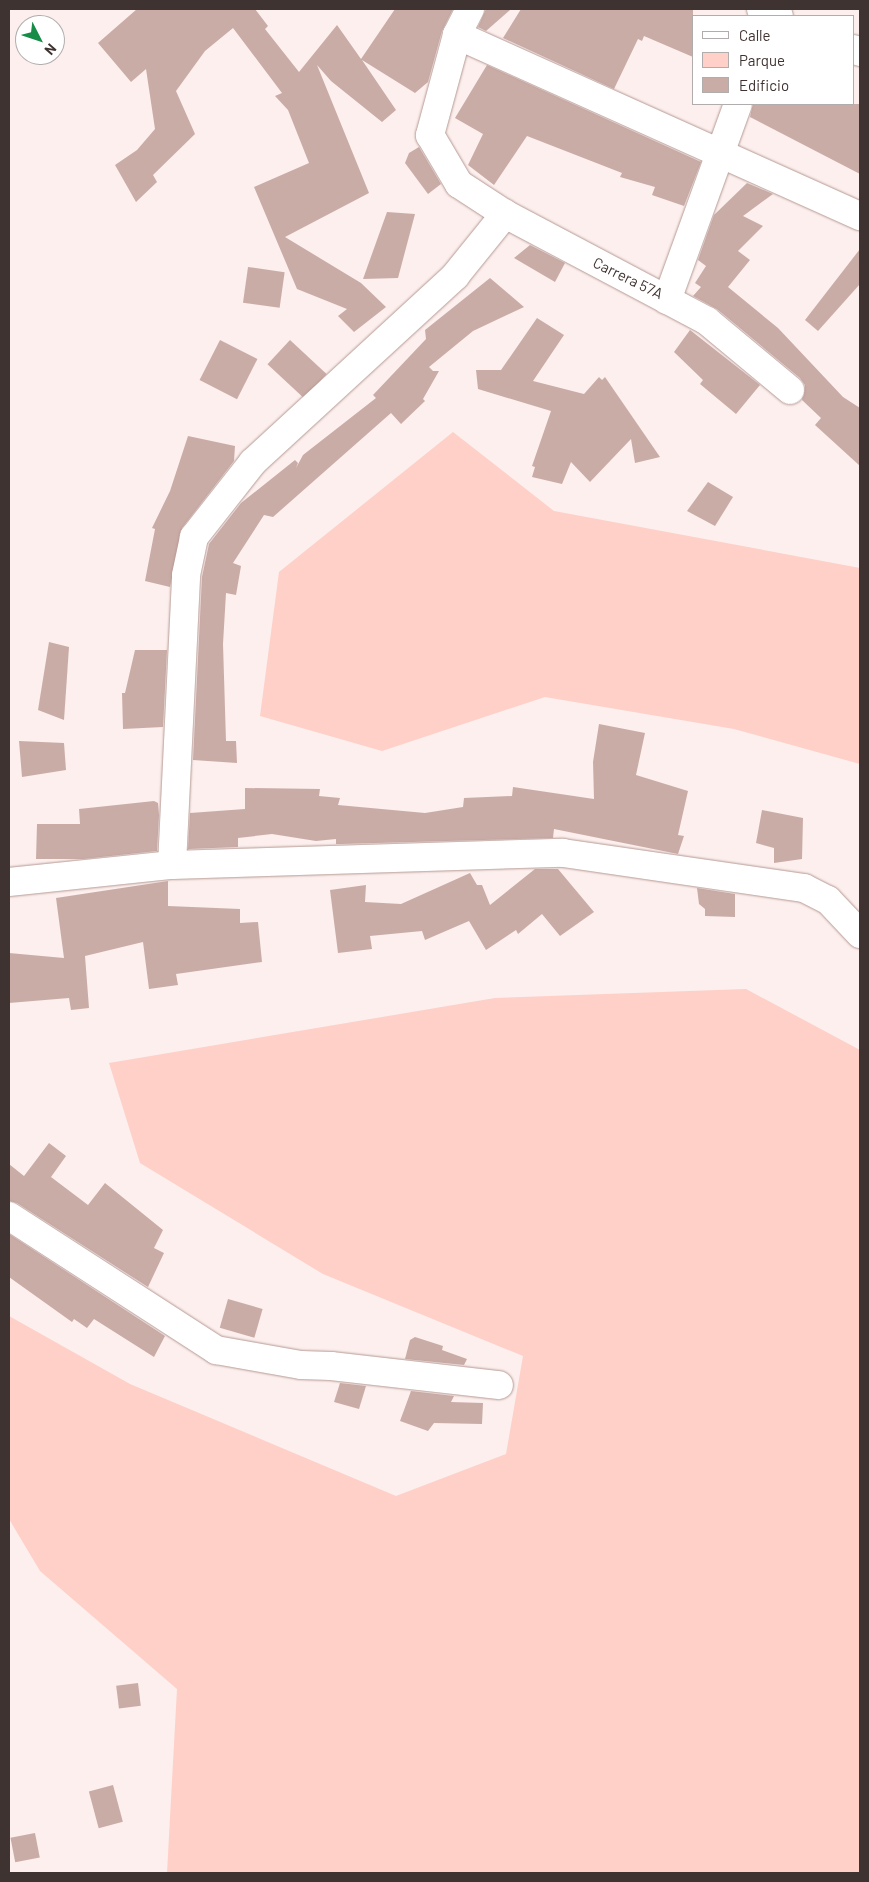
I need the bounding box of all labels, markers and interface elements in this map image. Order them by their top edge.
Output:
north arrow [15,15,65,65]
legend [692,15,854,105]
text: Calle [739,26,771,44]
text: N [41,40,60,59]
text: Parque [739,51,785,69]
text: Edificio [739,76,789,94]
street label: Carrera 57A [590,253,666,303]

